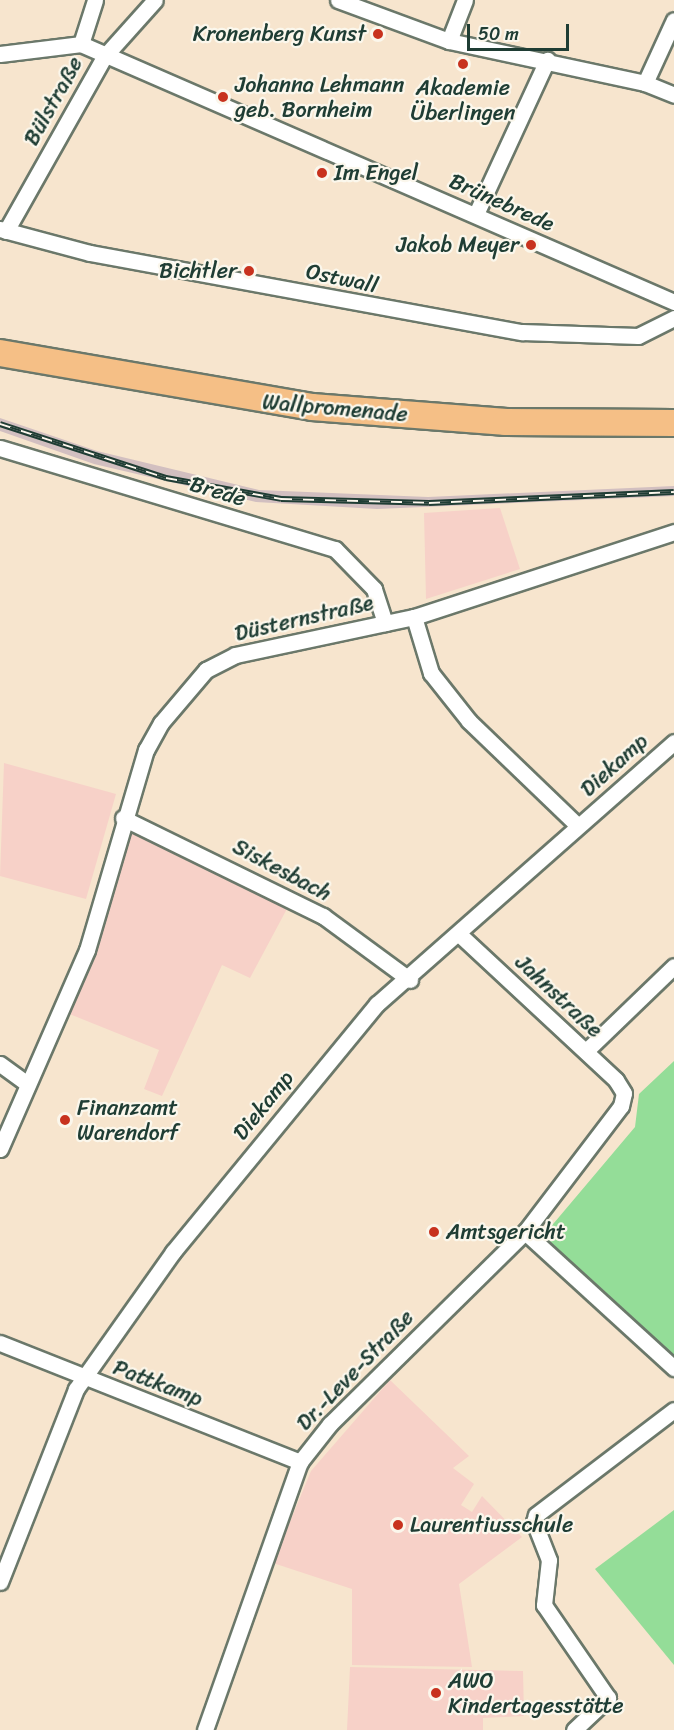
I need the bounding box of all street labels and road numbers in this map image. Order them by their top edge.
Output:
street label: Bülstraße [18,52,88,150]
street label: Brünebrede [445,167,559,237]
street label: Ostwall [304,258,380,298]
street label: Wallpromenade [261,388,409,428]
street label: Brede [187,470,249,512]
street label: Düsternstraße [232,589,376,647]
street label: Diekamp [575,728,653,802]
street label: Siskesbach [228,833,336,907]
street label: Jahnstraße [510,949,608,1043]
street label: Diekamp [227,1065,299,1145]
street label: Dr.-Leve-Straße [291,1304,419,1436]
street label: Pattkamp [109,1354,207,1412]

